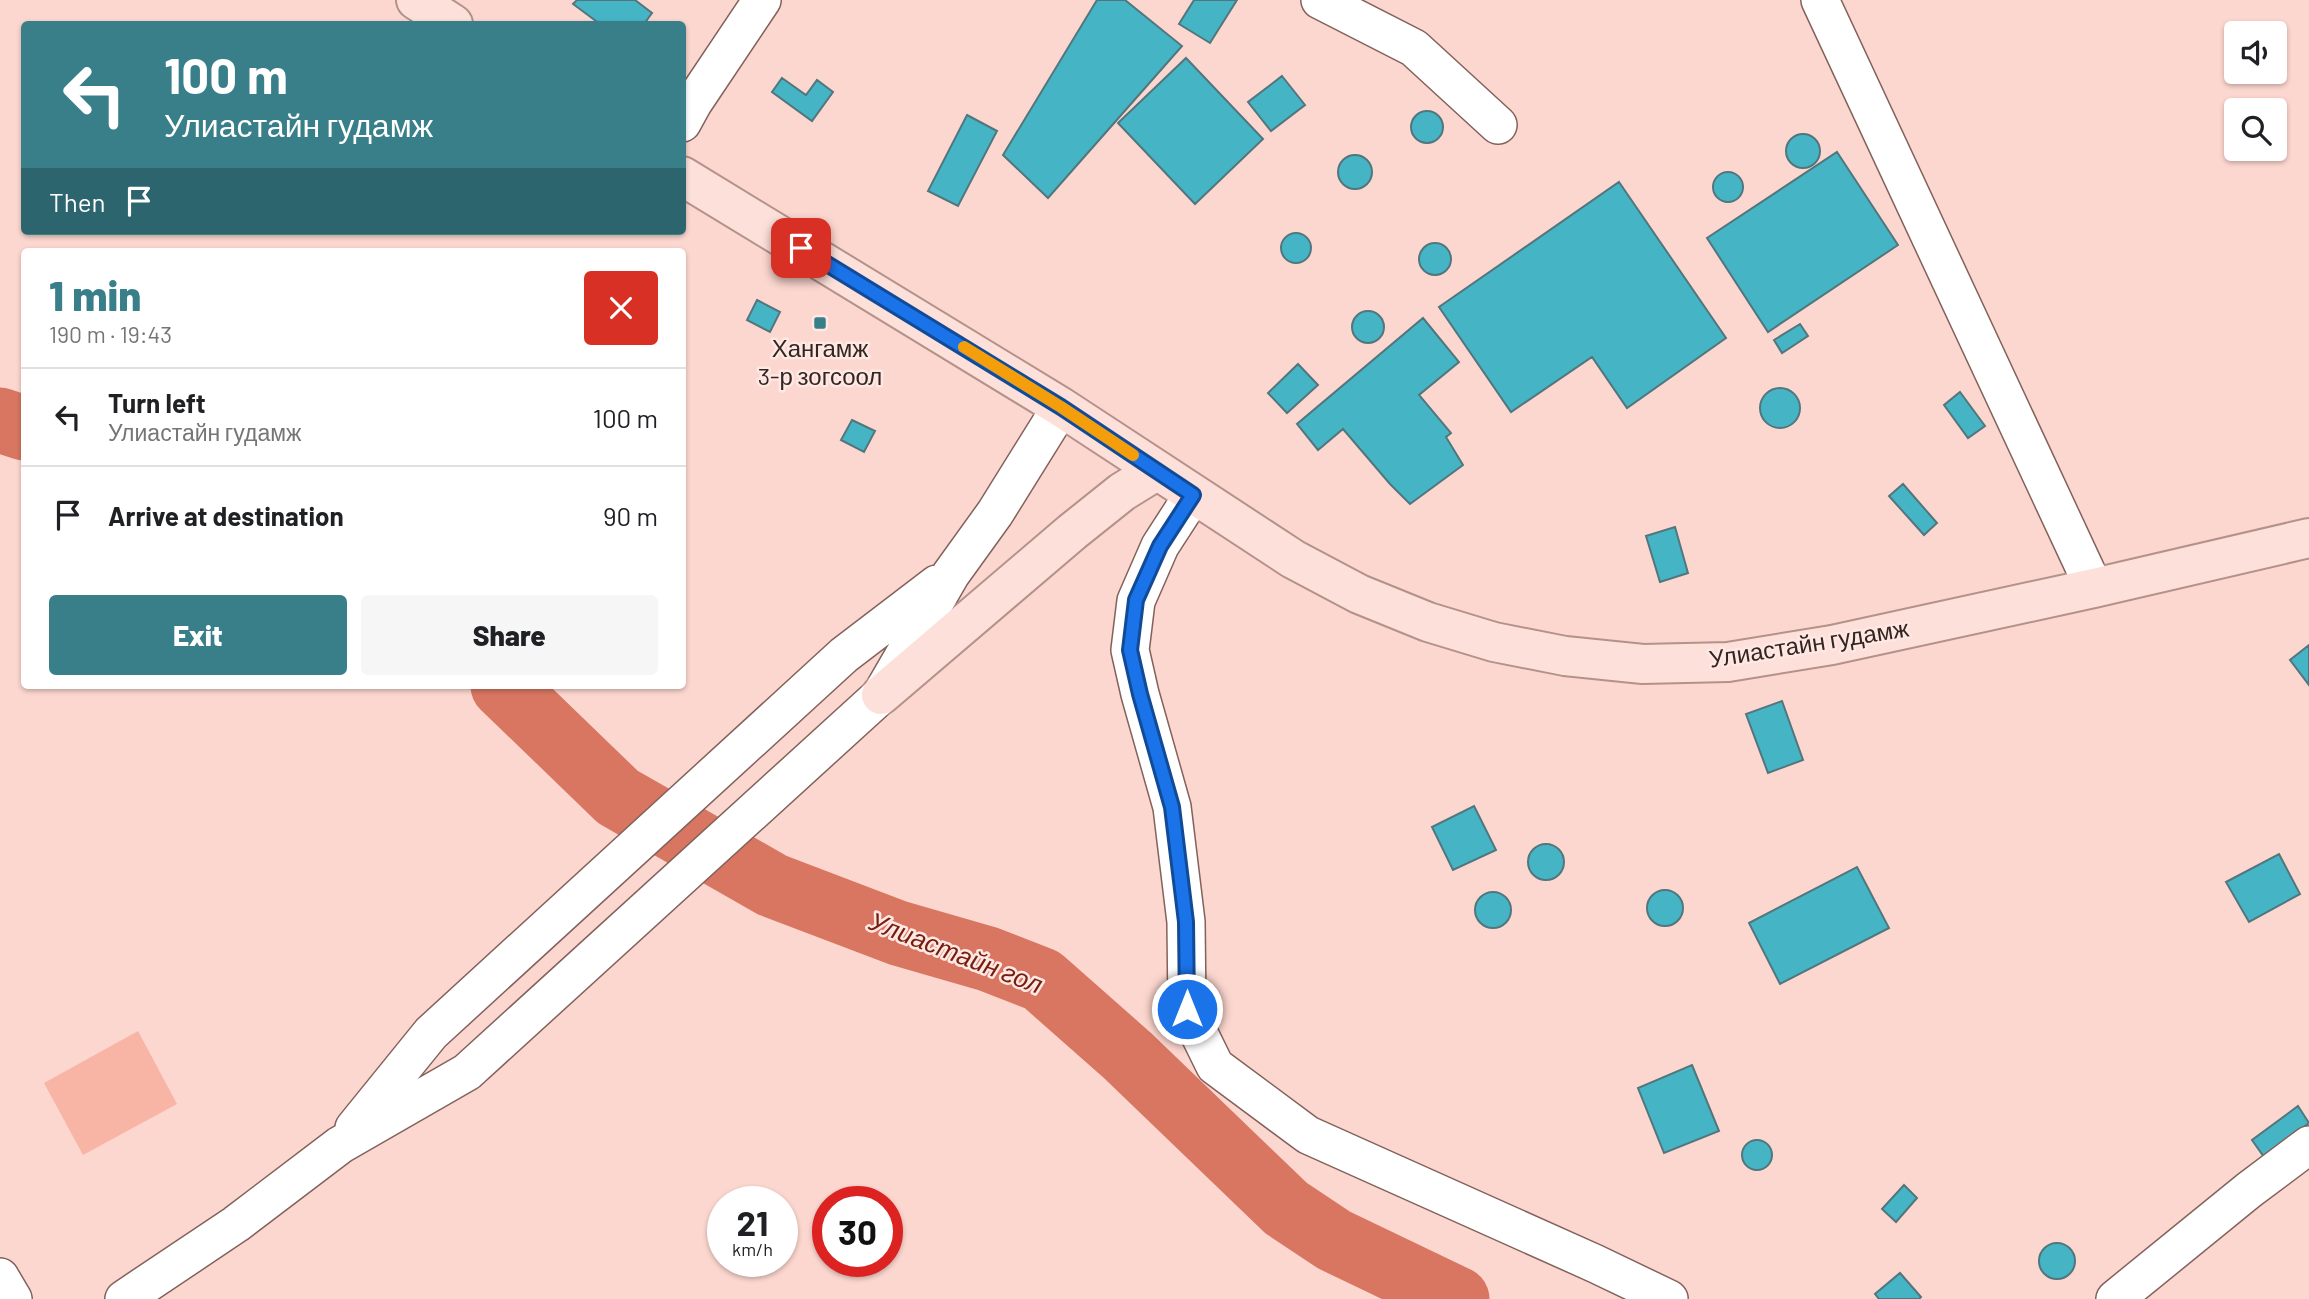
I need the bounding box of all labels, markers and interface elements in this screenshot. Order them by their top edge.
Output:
map controls [2224,21,2287,161]
button: sound [2224,21,2287,84]
text: 100 m [164,45,288,104]
icon: left [49,49,140,140]
button: search [2224,98,2287,161]
text: Улиастайн гудамж [164,105,433,143]
icon: arrive [120,182,158,220]
text: Then [49,186,106,217]
pin [771,218,831,278]
icon: arrive [782,229,820,267]
text: 1 min [49,269,141,319]
button: close [584,271,658,345]
marker: Хангамж 3-р зогсоол [812,315,828,331]
text: 190 m · 19:43 [49,320,172,348]
place label: Хангамж 3-р зогсоол [758,333,882,390]
text: Turn left [108,387,206,418]
icon: left [49,398,87,436]
text: 100 m [593,402,658,433]
text: Улиастайн гудамж [108,418,301,446]
icon: arrive [49,496,87,534]
text: Arrive at destination [108,500,344,531]
text: 90 m [603,500,658,531]
button: Exit [49,595,347,675]
button: Share [361,595,658,675]
street label: Улиастайн гудамж [1707,612,1911,673]
water label: Улиастайн гол [865,904,1048,999]
position arrow [1150,972,1224,1046]
speed limit sign: 30 [812,1186,903,1277]
text: 21 [737,1201,768,1243]
text: km/h [732,1238,773,1260]

